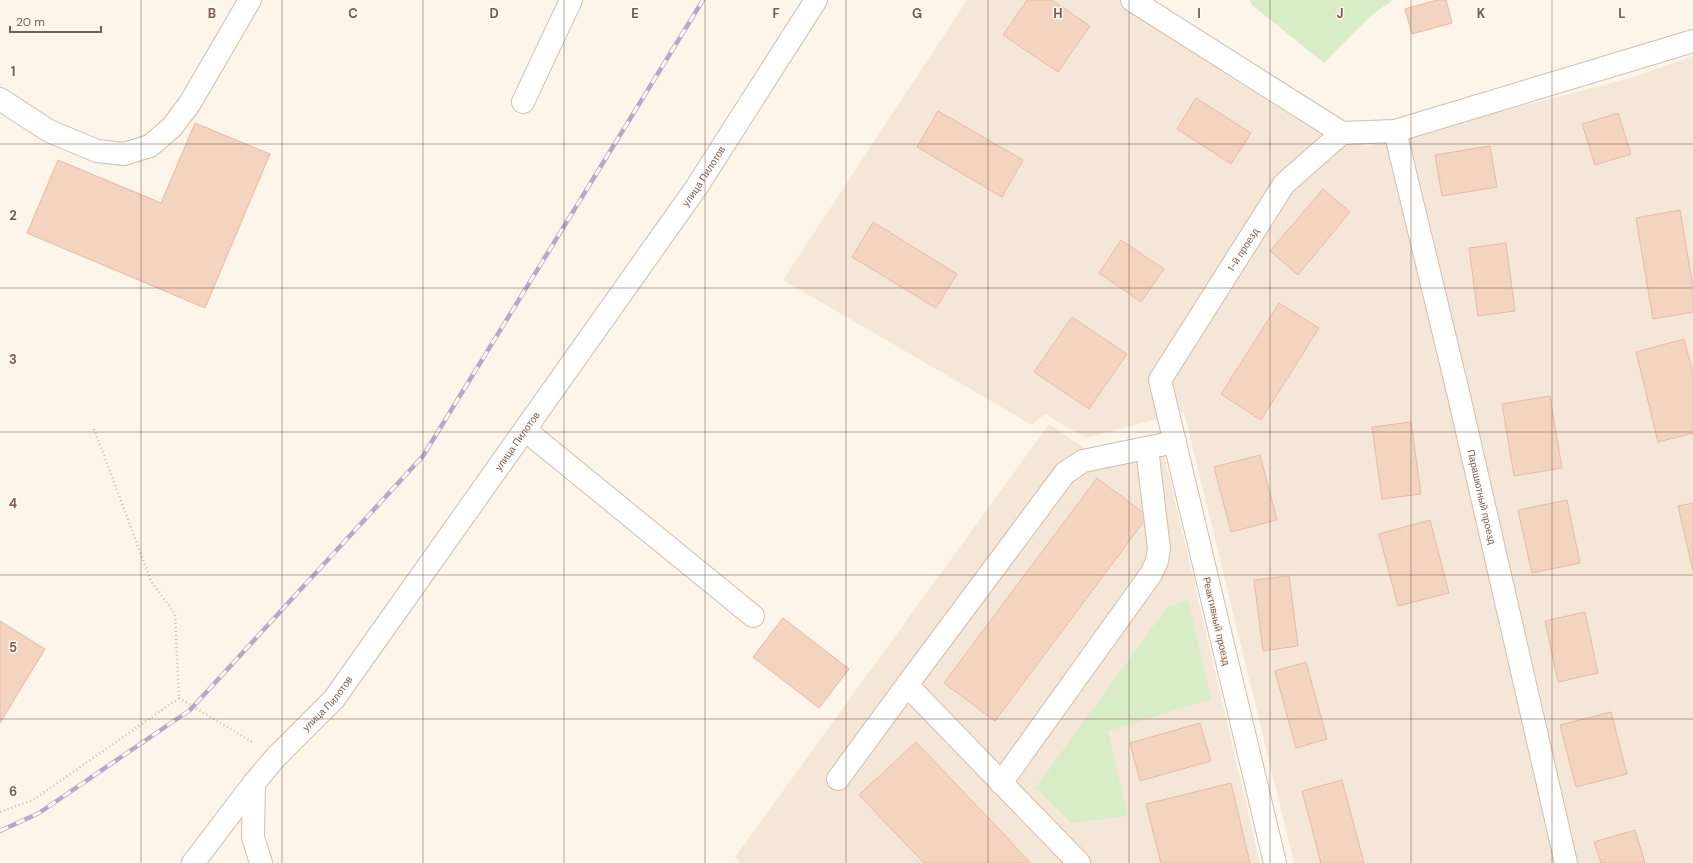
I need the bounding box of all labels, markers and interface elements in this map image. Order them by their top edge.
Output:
text: B [208,5,216,22]
text: C [348,5,358,22]
text: D [489,5,499,22]
text: E [631,5,639,22]
text: F [772,5,780,22]
text: G [912,5,922,22]
text: H [1053,5,1063,22]
text: I [1197,5,1201,22]
text: J [1336,5,1344,22]
text: K [1477,5,1486,22]
text: L [1618,5,1626,22]
scale bar [10,8,101,34]
text: 20 m [16,14,45,30]
text: 1 [11,63,15,80]
street label: улица Пилотов [679,144,728,209]
text: 2 [9,207,17,224]
street label: 1-й проезд [1224,225,1262,274]
text: 3 [9,351,17,368]
street label: улица Пилотов [492,409,543,473]
street label: Парашютный проезд [1464,448,1499,546]
text: 4 [9,495,17,512]
street label: Реактивный проезд [1200,576,1233,667]
text: 5 [9,639,17,656]
street label: улица Пилотов [300,673,355,734]
text: 6 [9,783,17,800]

